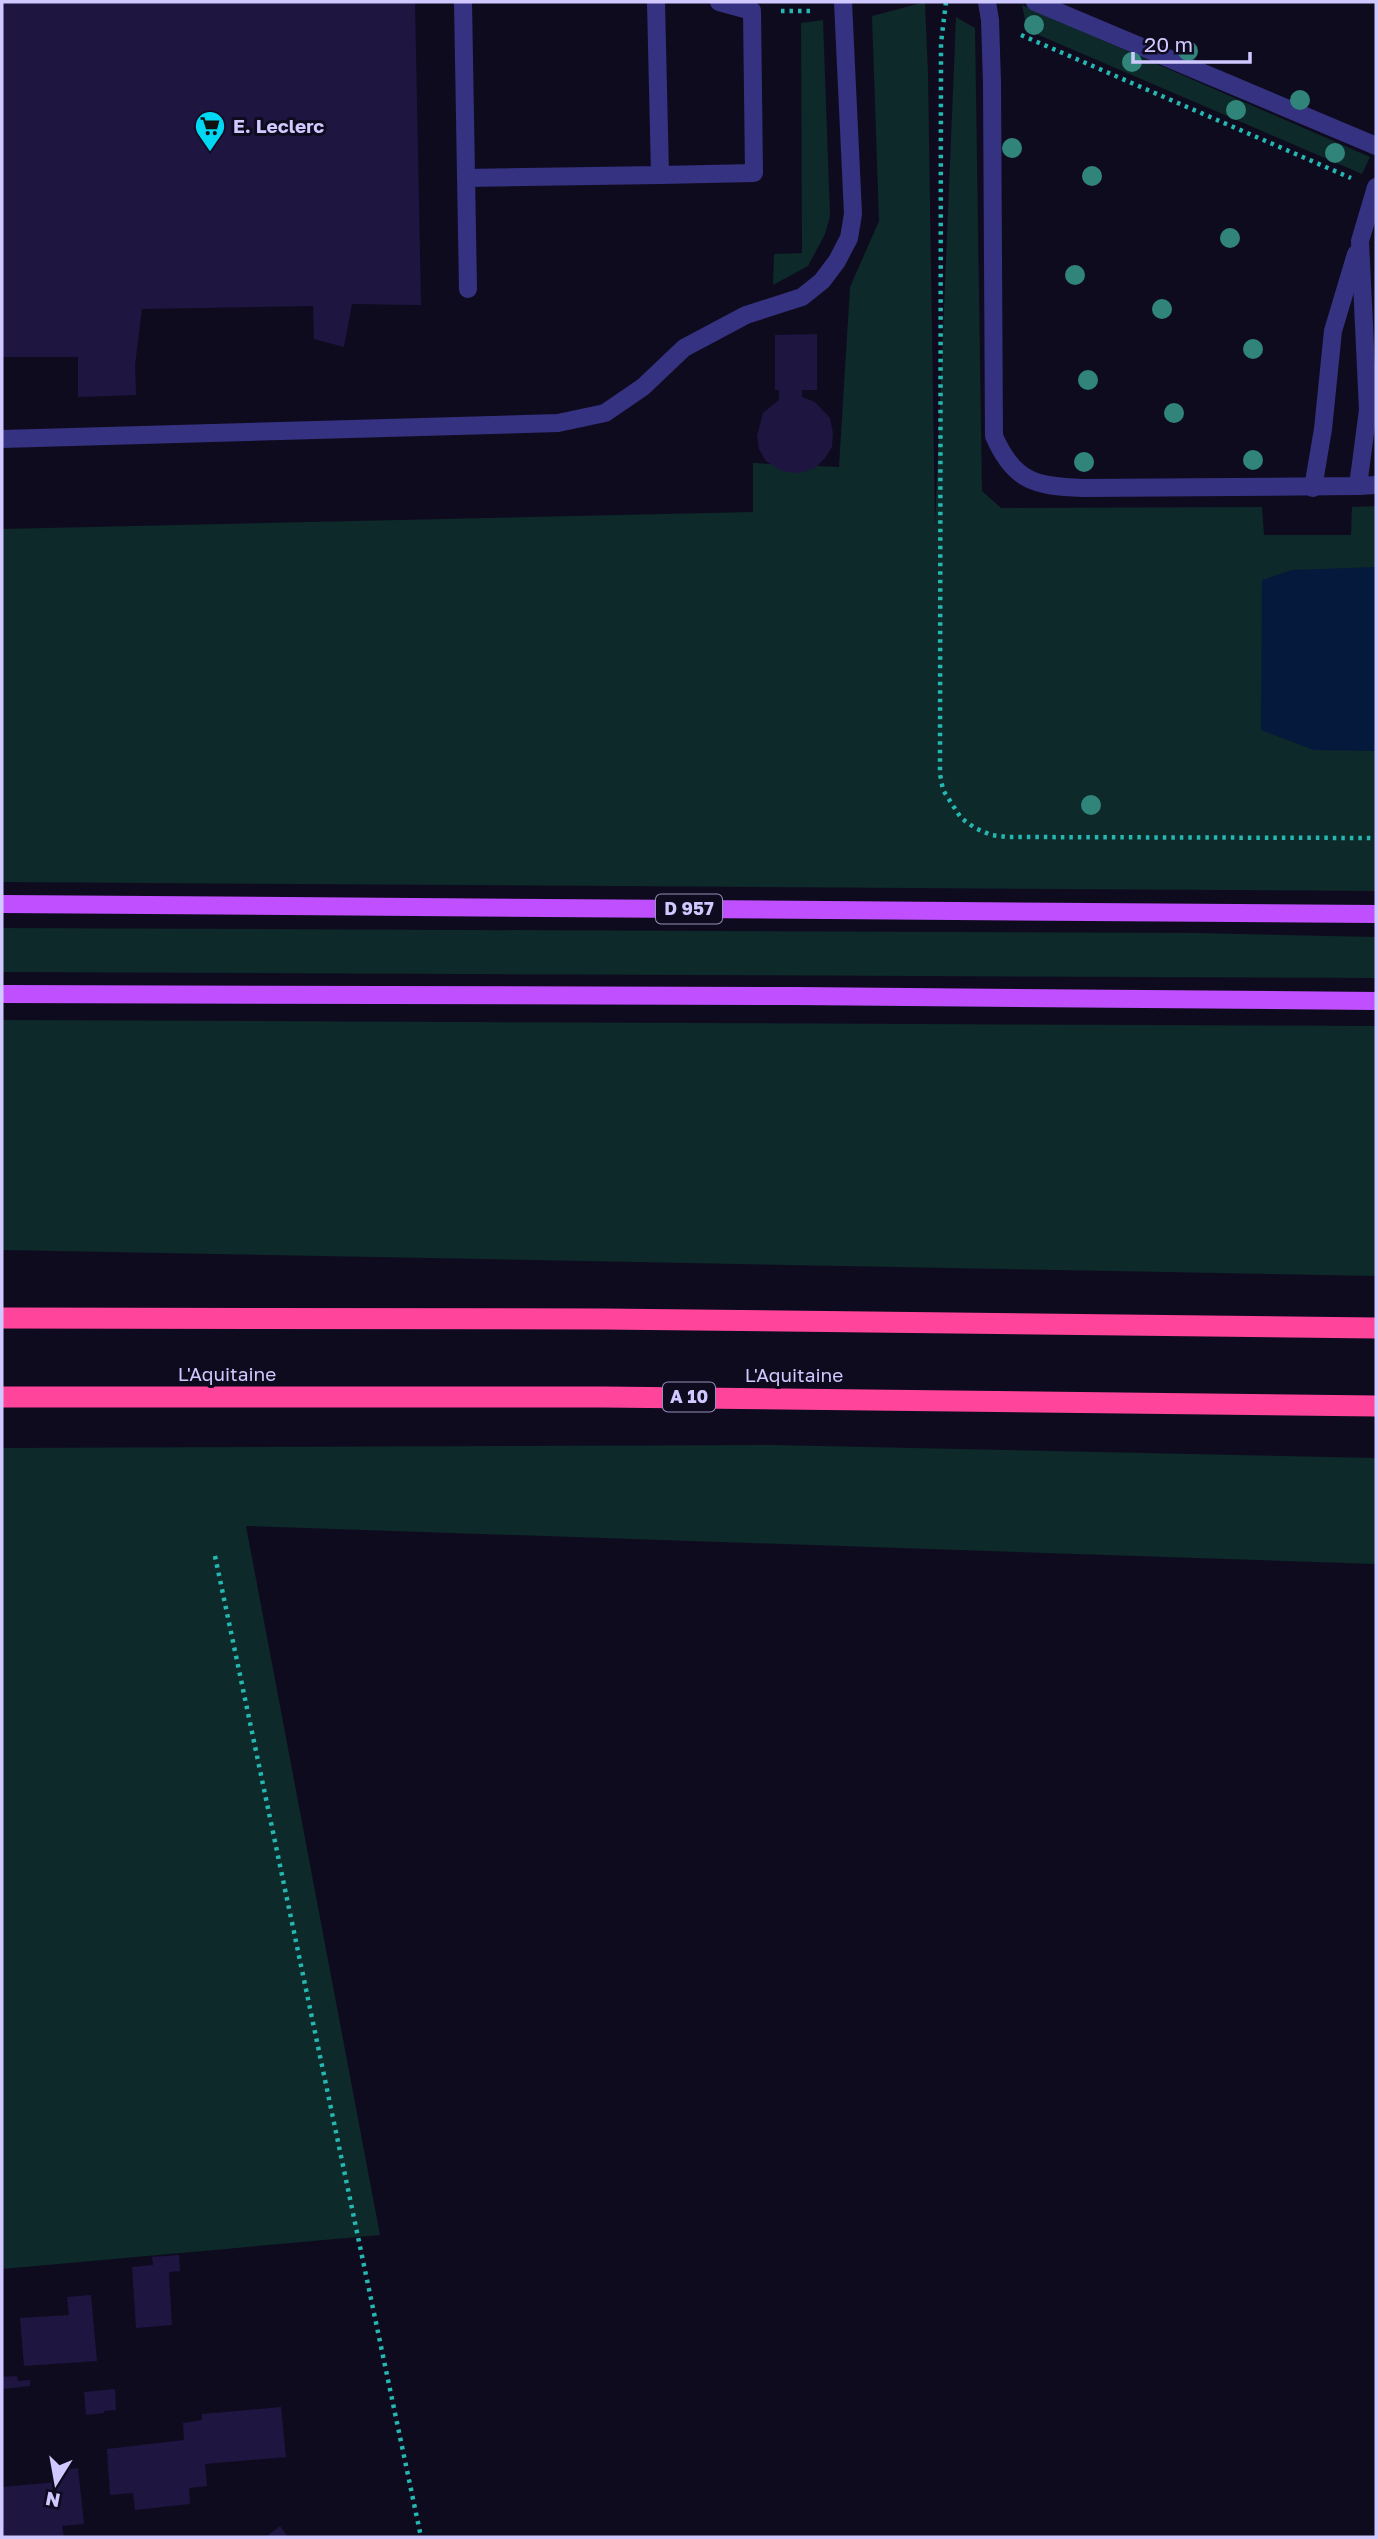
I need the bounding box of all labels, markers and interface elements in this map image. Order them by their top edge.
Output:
scale bar [1133,21,1250,65]
text: 20 m [1144,31,1193,57]
supermarket icon: E. Leclerc [193,109,227,153]
place label: E. Leclerc [233,114,324,137]
road number: D 957 [656,894,722,924]
street label: L'Aquitaine [178,1362,276,1385]
street label: L'Aquitaine [745,1363,843,1386]
road number: A 10 [663,1382,715,1412]
north arrow [21,2448,91,2518]
text: N [43,2488,62,2513]

